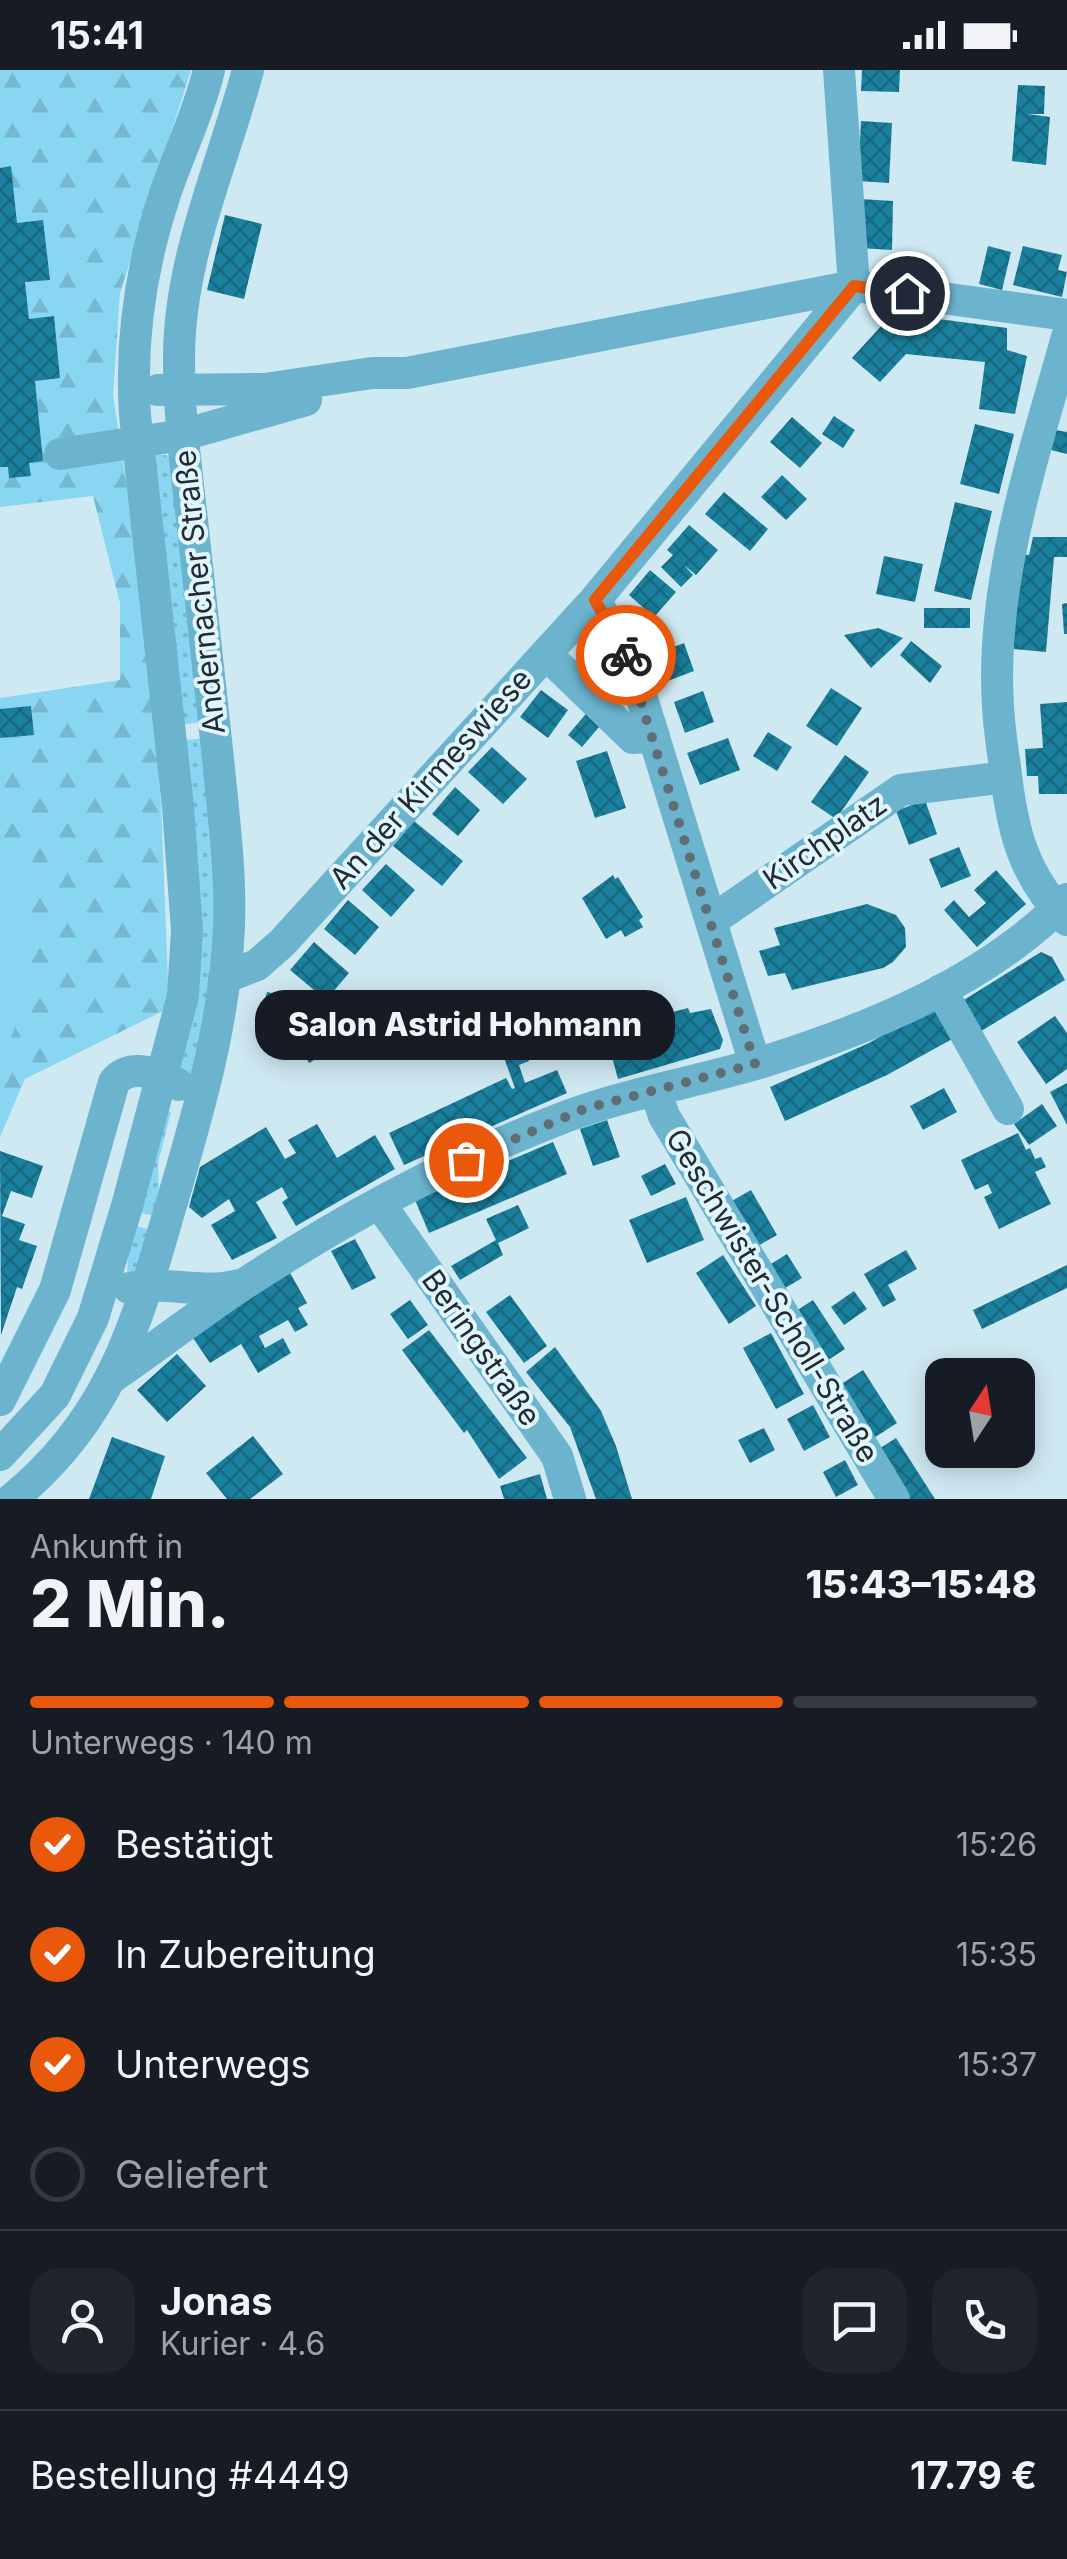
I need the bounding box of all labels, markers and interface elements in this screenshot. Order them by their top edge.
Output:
text: 15:41 [50,12,144,58]
pin [865,251,950,336]
icon: home [880,266,935,321]
street label: Andernacher Straße [166,448,232,736]
courier [576,605,676,705]
icon: bike [599,628,654,683]
street label: An der Kirmeswiese [322,661,539,896]
street label: Kirchplatz [756,786,893,897]
callout: Salon Astrid Hohmann [256,990,676,1060]
text: Salon Astrid Hohmann [288,1005,642,1044]
pin [424,1118,509,1203]
street label: Geschwister-Scholl-Straße [659,1122,887,1469]
icon: bag [439,1133,494,1188]
street label: Beringstraße [415,1263,549,1432]
north arrow [925,1358,1035,1468]
map controls [925,1358,1035,1468]
text: Ankunft in [30,1527,183,1566]
text: 15:43–15:48 [806,1561,1037,1607]
text: 2 Min. [30,1564,230,1643]
text: Unterwegs · 140 m [30,1723,313,1762]
icon: check [30,1817,85,1872]
text: Bestätigt [115,1821,273,1867]
text: 15:26 [956,1825,1037,1864]
icon: check [30,1927,85,1982]
text: In Zubereitung [115,1931,376,1977]
text: 15:35 [956,1935,1037,1974]
icon: check [30,2037,85,2092]
text: Unterwegs [115,2041,311,2087]
text: 15:37 [957,2045,1037,2084]
text: Geliefert [115,2151,269,2197]
button: person [30,2268,135,2373]
button: chat [802,2268,907,2373]
button: phone [932,2268,1037,2373]
text: Jonas [160,2278,273,2324]
text: Kurier · 4.6 [160,2324,325,2363]
text: Bestellung #4449 [30,2452,350,2498]
text: 17.79 € [910,2452,1037,2498]

